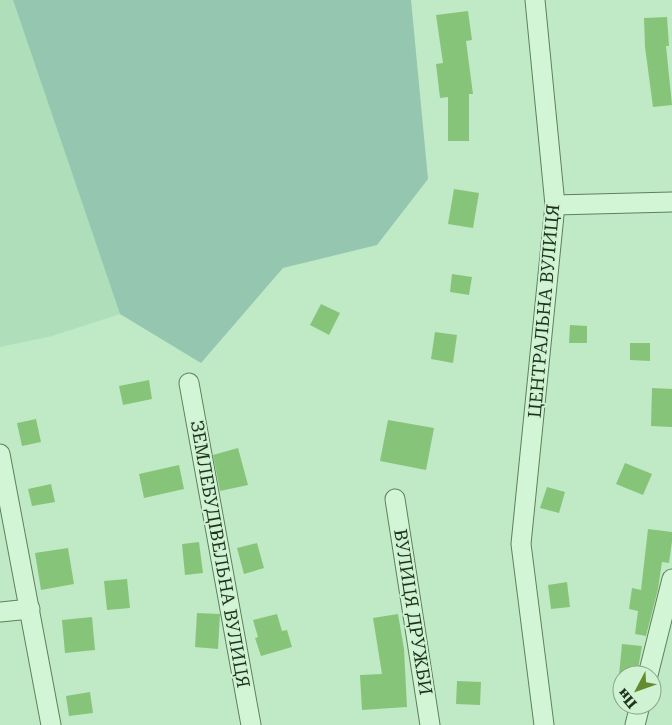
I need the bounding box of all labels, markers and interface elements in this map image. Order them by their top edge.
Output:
street label: ЦЕНТРАЛЬНА ВУЛИЦЯ [524,203,563,419]
street label: ЗЕМЛЕБУДІВЕЛЬНА ВУЛИЦЯ [187,418,254,690]
street label: ВУЛИЦЯ ДРУЖБИ [390,527,437,697]
north arrow [612,665,662,715]
text: Пн [614,685,640,712]

